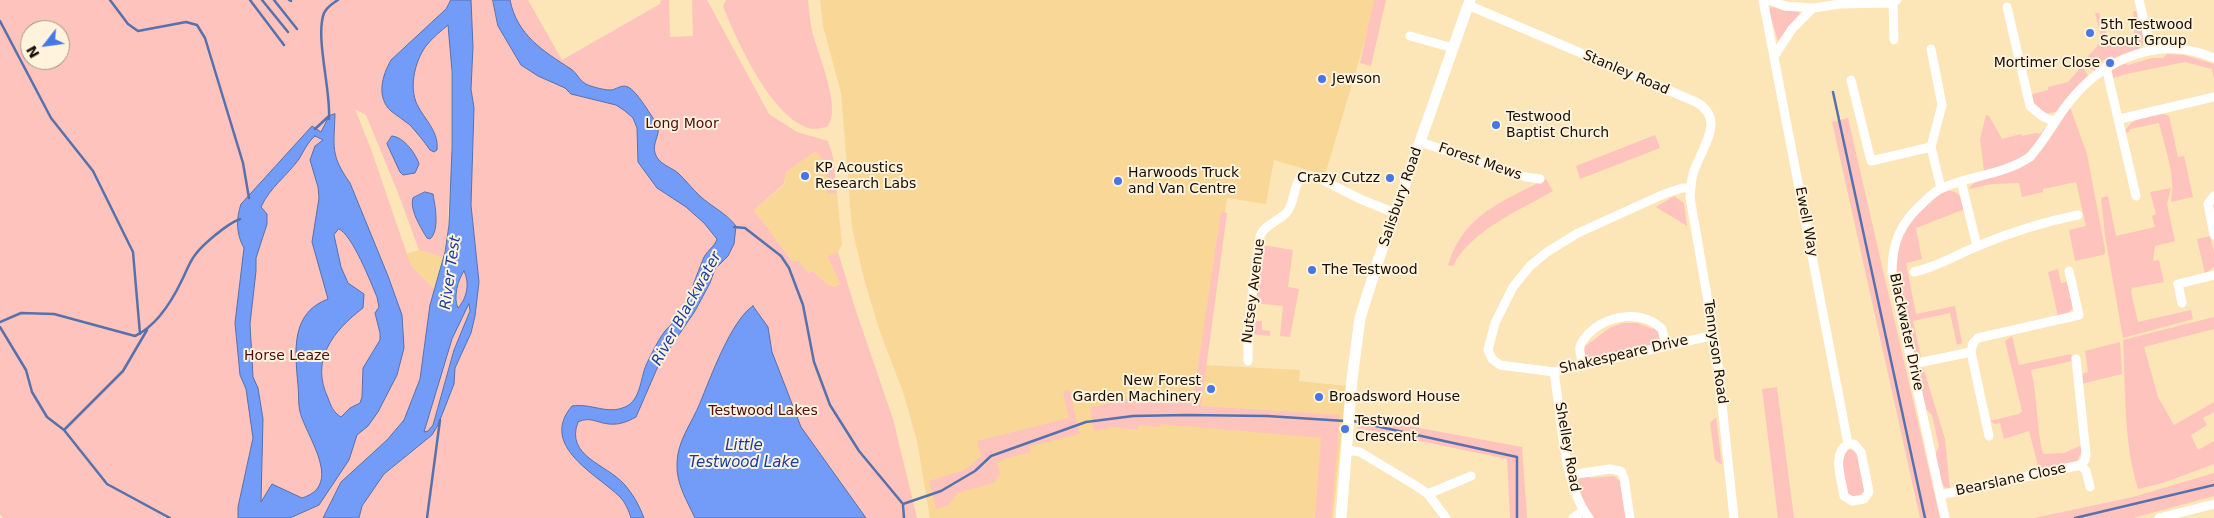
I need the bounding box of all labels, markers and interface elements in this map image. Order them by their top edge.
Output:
place label: 5th Testwood Scout Group [2100,17,2193,49]
north arrow [20,20,70,70]
marker: 5th Testwood Scout Group [2084,27,2096,39]
text: N [23,43,43,61]
street label: Stanley Road [1580,47,1672,99]
place label: Mortimer Close [1994,55,2100,71]
marker: Mortimer Close [2104,57,2116,69]
place label: Jewson [1332,71,1381,87]
marker: Jewson [1316,73,1328,85]
place label: Testwood Baptist Church [1506,109,1609,142]
park label: Long Moor [645,116,719,132]
marker: Testwood Baptist Church [1490,119,1502,131]
street label: Forest Mews [1436,140,1524,184]
street label: Salisbury Road [1376,145,1426,249]
place label: KP Acoustics Research Labs [815,160,916,192]
place label: Harwoods Truck and Van Centre [1128,165,1239,198]
marker: KP Acoustics Research Labs [799,170,811,182]
place label: Crazy Cutzz [1297,170,1380,186]
marker: Crazy Cutzz [1384,172,1396,184]
marker: Harwoods Truck and Van Centre [1112,175,1124,187]
street label: Ewell Way [1791,186,1821,258]
water label: River Test [437,235,465,311]
street label: Nutsey Avenue [1239,238,1269,344]
water label: River Blackwater [648,249,726,369]
place label: The Testwood [1322,262,1418,278]
marker: The Testwood [1306,264,1318,276]
street label: Blackwater Drive [1885,272,1927,392]
street label: Tennyson Road [1699,299,1731,405]
street label: Shakespeare Drive [1558,332,1690,378]
park label: Horse Leaze [244,348,330,364]
place label: New Forest Garden Machinery [1073,373,1201,406]
marker: New Forest Garden Machinery [1205,383,1217,395]
place label: Broadsword House [1329,389,1460,405]
marker: Broadsword House [1313,391,1325,403]
street label: Shelley Road [1551,401,1583,493]
park label: Testwood Lakes [708,403,818,419]
place label: Testwood Crescent [1355,413,1420,446]
marker: Testwood Crescent [1339,423,1351,435]
water label: Little Testwood Lake [689,437,799,472]
street label: Bearslane Close [1954,460,2068,500]

